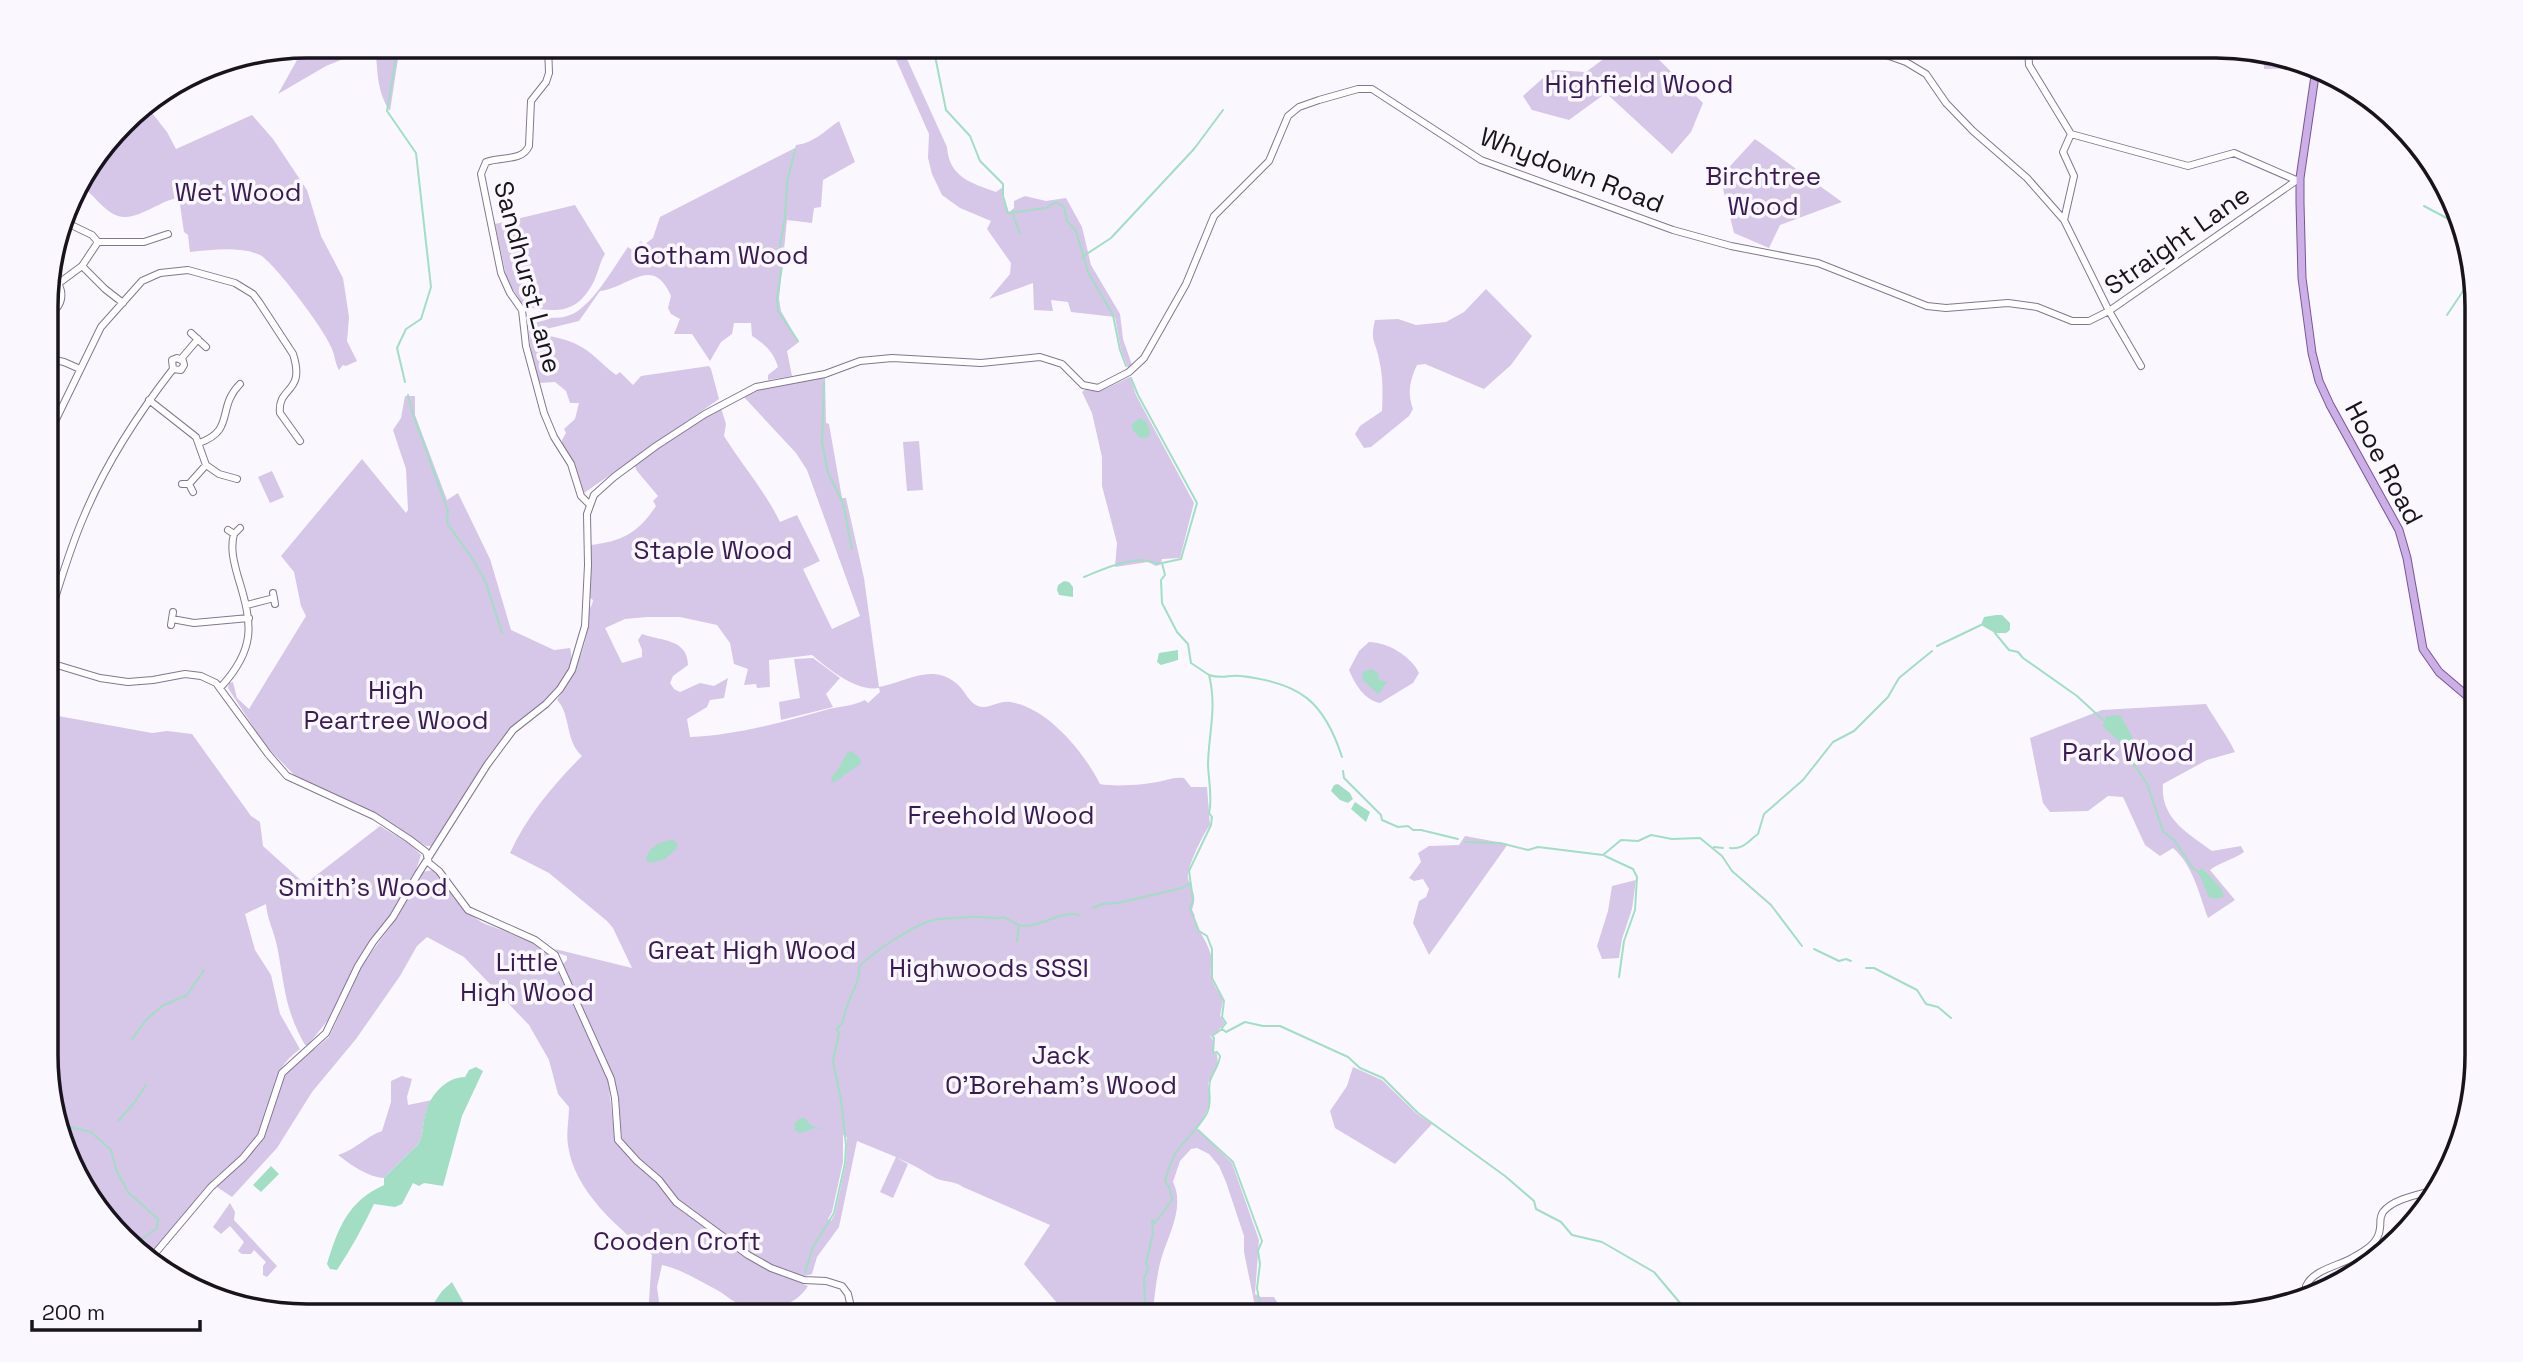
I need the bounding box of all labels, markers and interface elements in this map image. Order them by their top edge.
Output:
park label: Highfield Wood [1544,67,1734,101]
street label: Whydown Road [1475,119,1669,221]
park label: Birchtree Wood [1705,159,1821,223]
park label: Wet Wood [175,175,302,209]
street label: Sandhurst Lane [486,177,570,377]
street label: Straight Lane [2098,177,2256,303]
park label: Gotham Wood [633,238,809,272]
street label: Hooe Road [2337,395,2431,531]
park label: Staple Wood [633,533,793,567]
park label: High Peartree Wood [303,673,489,737]
park label: Park Wood [2062,735,2194,769]
park label: Freehold Wood [907,798,1095,832]
park label: Smith's Wood [278,870,448,904]
park label: Great High Wood [648,933,856,967]
park label: Little High Wood [460,945,594,1009]
park label: Highwoods SSSI [889,951,1089,985]
park label: Jack O'Boreham's Wood [945,1038,1177,1102]
park label: Cooden Croft [593,1224,761,1258]
scale bar [32,1288,200,1332]
text: 200 m [42,1299,105,1326]

